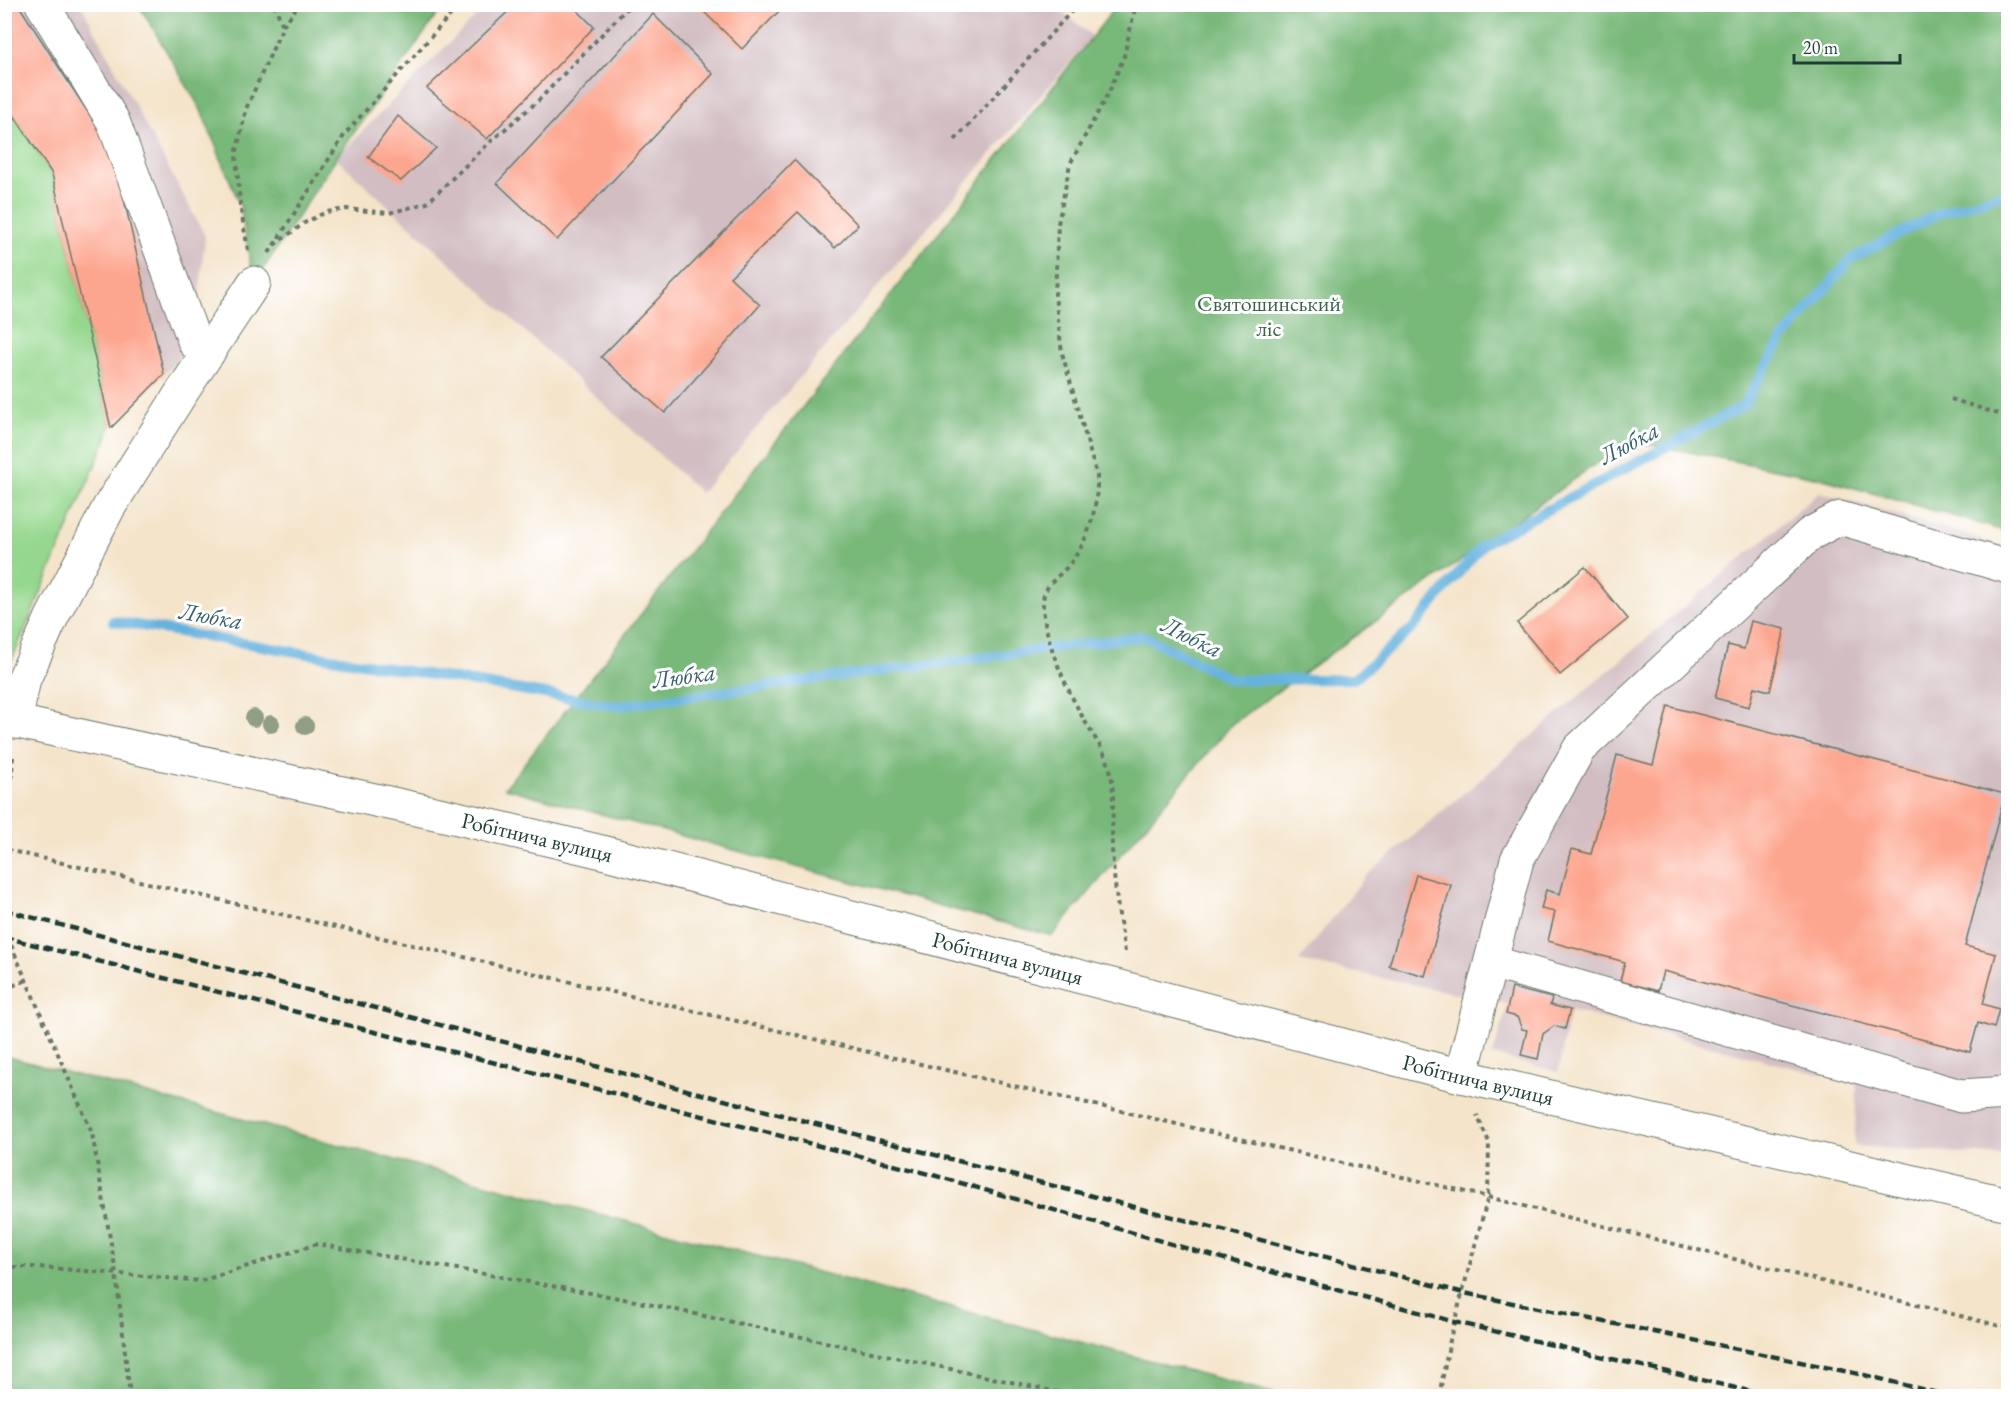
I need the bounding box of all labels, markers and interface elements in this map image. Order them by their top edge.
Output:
scale bar [1794,27,1900,65]
text: 20 m [1803,36,1838,59]
park label: Святошинський ліс [1197,289,1341,343]
water label: Любка [1593,414,1664,472]
water label: Любка [176,595,245,636]
water label: Любка [1156,608,1227,664]
water label: Любка [649,656,717,695]
street label: Робітнича вулиця [459,805,616,869]
street label: Робітнича вулиця [929,925,1086,992]
street label: Робітнича вулиця [1400,1047,1557,1112]

